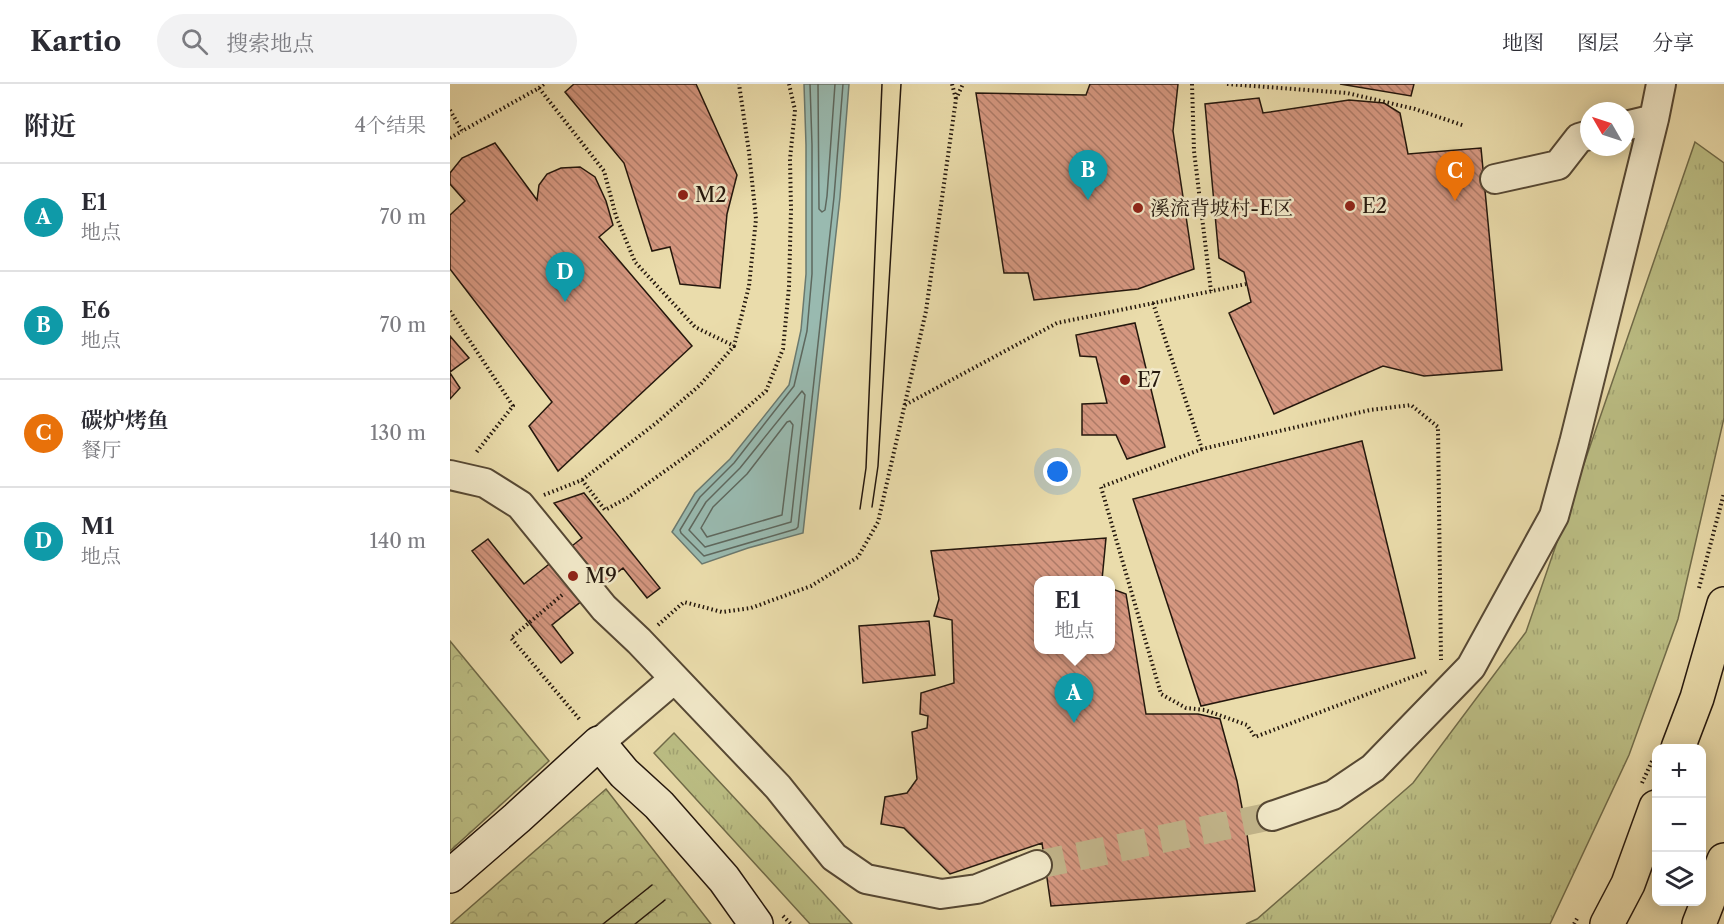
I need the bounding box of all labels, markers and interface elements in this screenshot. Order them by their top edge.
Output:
search box [157,14,577,68]
text: Kartio [30,24,121,58]
icon: search [178,25,211,58]
text: 搜索地点 [226,30,314,57]
text: 地图 [1502,30,1544,55]
text: 图层 [1577,30,1619,55]
text: 分享 [1652,30,1694,55]
north arrow [1580,102,1634,156]
text: 附近 [24,110,76,142]
text: 4个结果 [354,113,426,137]
pin: B [1068,150,1108,200]
pin: C [1436,152,1474,201]
place label: M2 [695,183,727,207]
marker: M2 [676,188,690,202]
text: E1 [81,189,107,216]
place label: E2 [1362,194,1387,218]
place label: 溪流背坡村-E区 [1150,196,1293,220]
marker: E2 [1343,199,1357,213]
marker: 溪流背坡村-E区 [1131,201,1145,215]
text: A [36,205,51,229]
text: 70 m [380,205,426,229]
text: 地点 [81,220,121,244]
pin: D [546,252,584,302]
text: E6 [81,297,110,324]
text: B [36,313,51,337]
text: 70 m [380,313,426,337]
text: 地点 [81,328,121,352]
place label: E7 [1137,368,1161,392]
marker: E7 [1118,373,1132,387]
text: 碳炉烤鱼 [81,407,169,434]
text: C [35,421,52,445]
text: 130 m [370,421,426,445]
text: 餐厅 [81,438,121,462]
your location [1043,457,1072,486]
text: M1 [81,513,114,540]
text: D [35,529,52,553]
text: 140 m [369,529,426,553]
text: 地点 [81,544,121,568]
place label: M9 [585,564,617,588]
marker: M9 [566,569,580,583]
popup [1034,576,1115,654]
text: E1 [1055,587,1080,614]
text: 地点 [1055,618,1095,642]
pin: A [1054,674,1094,723]
map controls [1652,744,1706,906]
button: + [1652,744,1706,798]
button: − [1652,798,1706,852]
button: layers [1652,852,1706,906]

